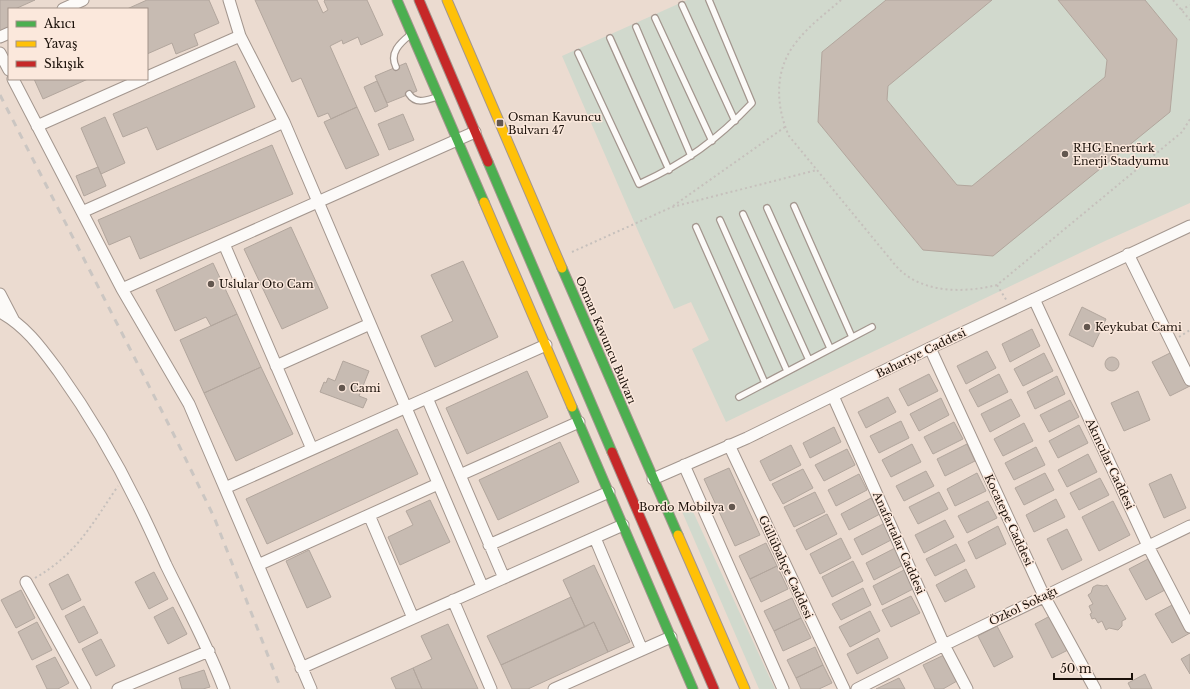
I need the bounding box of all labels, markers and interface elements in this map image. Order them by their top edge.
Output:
legend [8,8,148,80]
text: Akıcı [43,16,75,31]
text: Yavaş [43,36,77,51]
text: Sıkışık [44,56,85,71]
place label: Osman Kavuncu Bulvarı 47 [508,110,602,137]
marker: Osman Kavuncu Bulvarı 47 [495,118,505,128]
place label: RHG Enertürk Enerji Stadyumu [1073,141,1169,168]
marker: RHG Enertürk Enerji Stadyumu [1060,149,1070,159]
street label: Osman Kavuncu Bulvarı [573,274,639,406]
place label: Uslular Oto Cam [219,277,314,291]
marker: Uslular Oto Cam [206,279,216,289]
place label: Keykubat Cami [1095,320,1182,334]
marker: Keykubat Cami [1082,322,1092,332]
street label: Bahariye Caddesi [874,325,968,381]
place label: Cami [350,381,381,395]
marker: Cami [337,383,347,393]
street label: Akıncılar Caddesi [1082,415,1137,512]
street label: Kocatepe Caddesi [982,472,1037,568]
street label: Anafartalar Caddesi [870,489,928,597]
place label: Bordo Mobilya [639,500,725,514]
marker: Bordo Mobilya [727,502,737,512]
street label: Güllübahçe Caddesi [756,513,816,621]
street label: Özkol Sokağı [987,583,1060,629]
scale bar [1054,655,1132,681]
text: 50 m [1060,661,1092,676]

